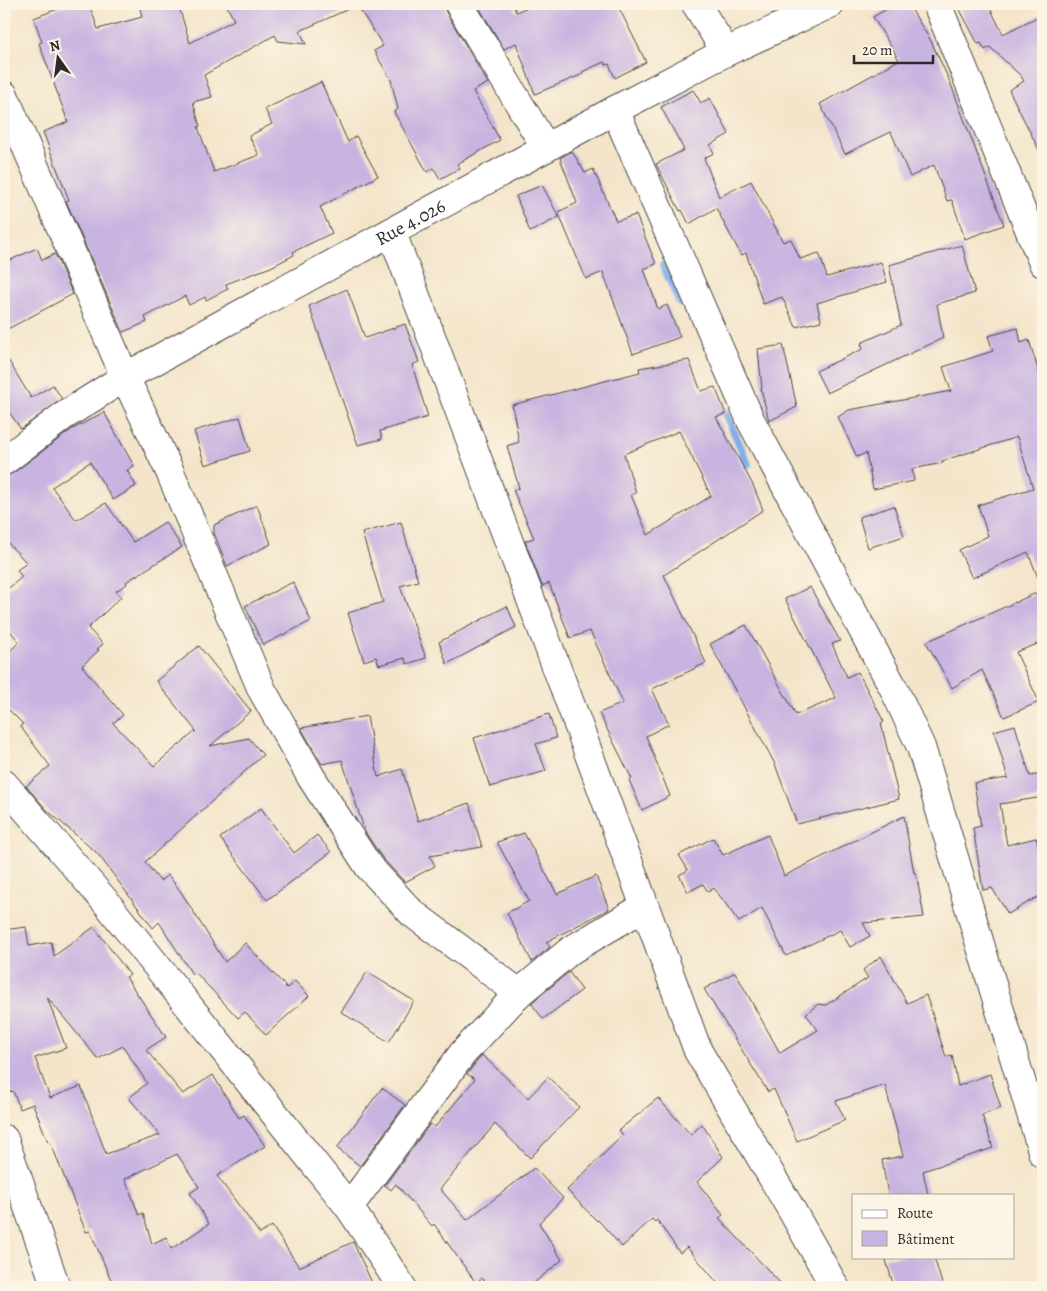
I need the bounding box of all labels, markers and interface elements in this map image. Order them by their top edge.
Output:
north arrow [32,32,82,82]
scale bar [854,32,933,64]
text: N [48,35,62,56]
text: 20 m [862,40,893,60]
street label: Rue 4.026 [371,193,450,252]
legend [852,1194,1014,1258]
text: Route [897,1203,933,1223]
text: Bâtiment [897,1229,955,1249]

